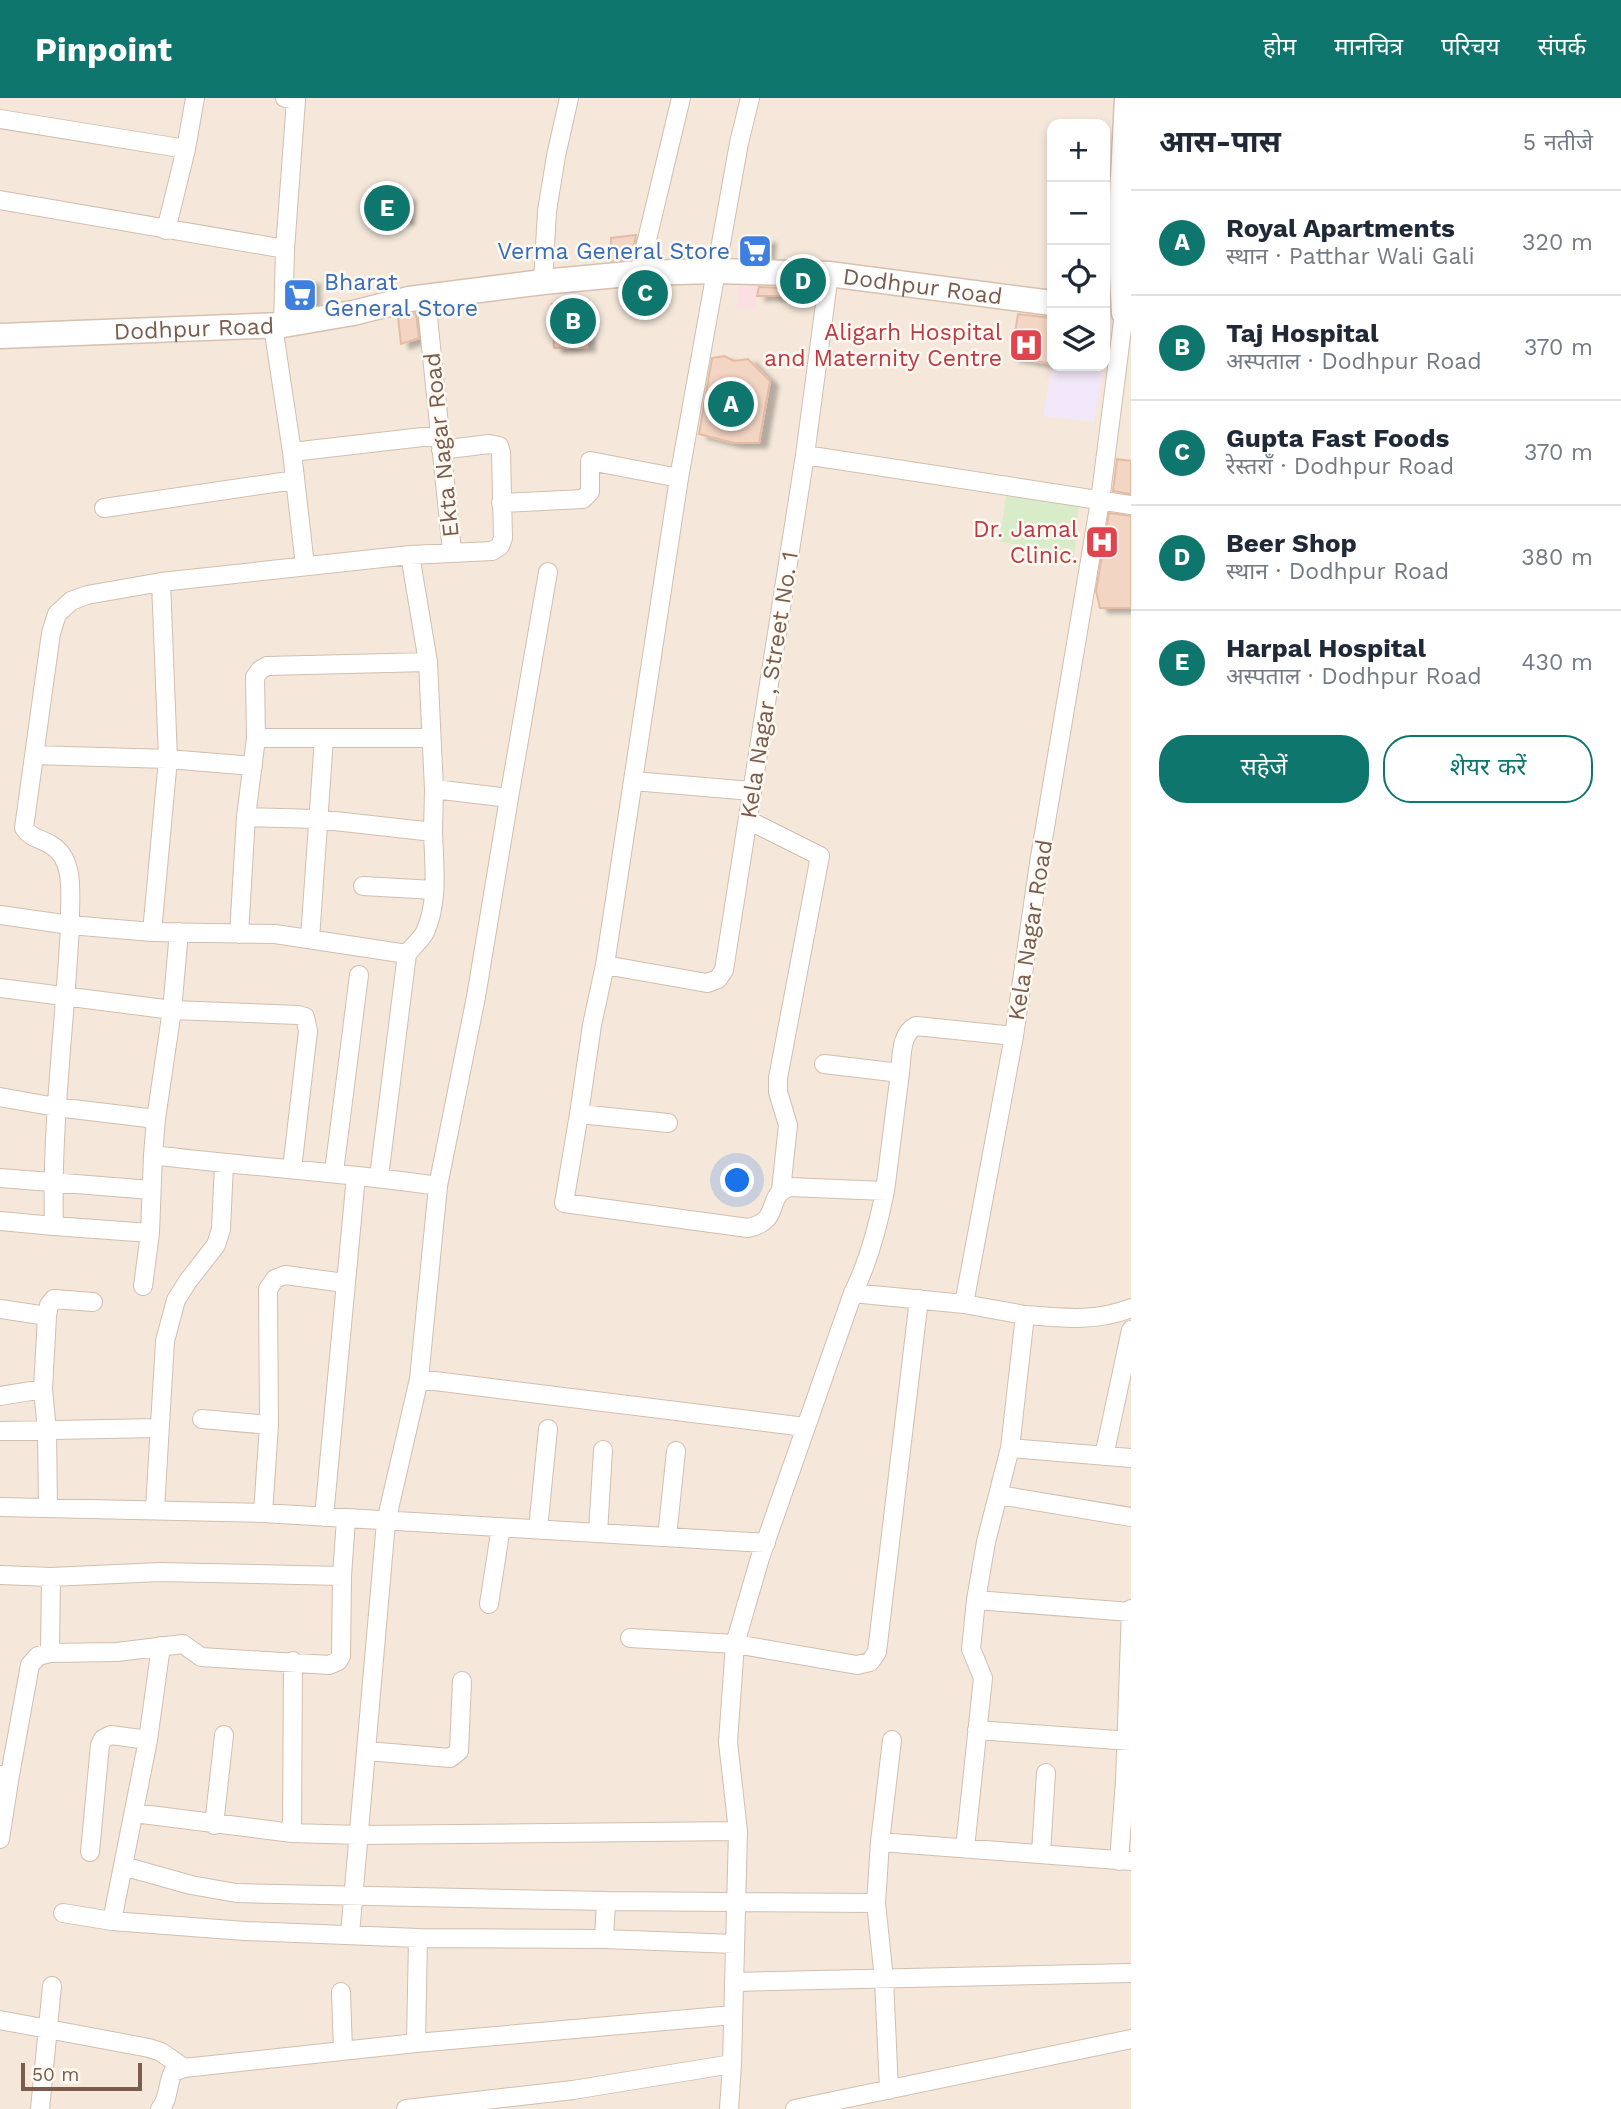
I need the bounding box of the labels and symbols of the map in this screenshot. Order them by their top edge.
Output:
pin: E [364,182,410,234]
supermarket icon: Verma General Store [736,232,774,270]
place label: Verma General Store [497,238,730,265]
pin: D [780,255,826,307]
street label: Dodhpur Road [841,263,1004,310]
pin: C [622,267,668,319]
place label: Bharat General Store [324,269,478,322]
supermarket icon: Bharat General Store [281,276,319,314]
pin: B [550,295,596,347]
street label: Dodhpur Road [113,312,275,346]
place label: Aligarh Hospital and Maternity Centre [764,319,1002,372]
hospital icon: Aligarh Hospital and Maternity Centre [1007,326,1045,364]
street label: Ekta Nagar Road [418,351,465,539]
pin: A [708,378,754,430]
place label: Dr. Jamal Clinic. [973,516,1078,569]
hospital icon: Dr. Jamal Clinic. [1083,523,1121,561]
street label: Kela Nagar , Street No. 1 [735,550,804,821]
street label: Kela Nagar Road [1003,838,1058,1022]
your location [720,1163,754,1197]
scale bar [21,2060,142,2092]

